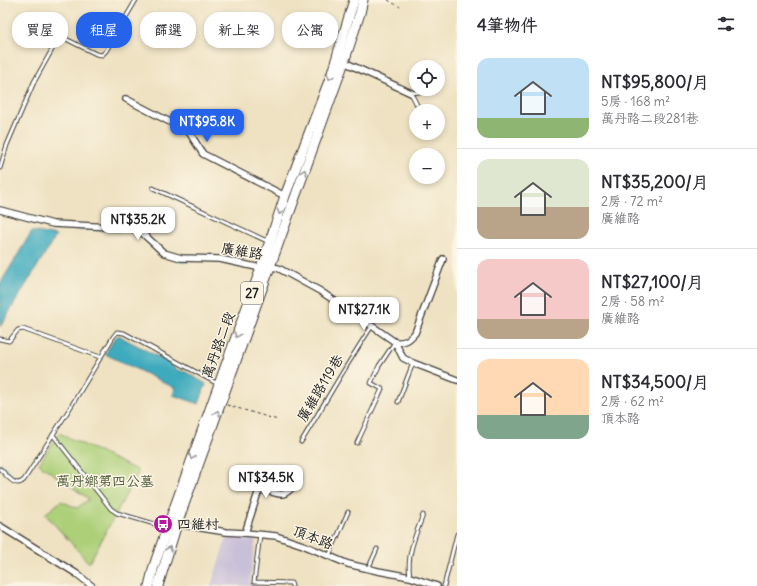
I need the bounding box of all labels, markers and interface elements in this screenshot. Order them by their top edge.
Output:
chip: 買屋 [12,12,68,48]
chip: 租屋 [76,12,132,48]
chip: 篩選 [140,12,196,48]
chip: 新上架 [204,12,274,48]
chip: 公寓 [282,12,338,48]
icon: filters [715,13,737,35]
text: 4筆物件 [477,14,538,36]
map controls [409,60,445,184]
button: locate [409,60,445,96]
text: NT$95,800/月 [601,71,709,93]
one-way arrow [326,74,334,81]
icon: home [509,74,557,122]
text: 5房 · 168 m² [601,93,670,110]
button: + [409,104,445,140]
pin: NT$95.8K [166,109,248,143]
text: 萬丹路二段281巷 [601,110,699,127]
text: NT$95.8K [179,113,235,130]
button: − [409,148,445,184]
one-way arrow [299,169,308,176]
text: NT$35,200/月 [601,171,709,193]
icon: home [509,175,557,223]
text: 2房 · 72 m² [601,193,663,210]
pin: NT$35.2K [97,207,179,241]
one-way arrow [276,209,285,216]
text: 廣維路 [601,210,640,227]
text: NT$35.2K [110,211,166,228]
street label: 廣維路 [220,239,264,263]
text: NT$27,100/月 [601,271,704,293]
icon: home [509,275,557,323]
road number: 27 [241,282,263,304]
text: 2房 · 58 m² [601,293,665,310]
pin: NT$27.1K [323,297,405,331]
text: NT$27.1K [338,301,390,318]
street label: 萬丹路二段 [198,309,238,381]
text: 廣維路 [601,310,640,327]
one-way arrow [233,331,241,338]
street label: 廣維路119巷 [293,350,348,425]
text: NT$34,500/月 [601,371,709,393]
icon: home [509,375,557,423]
text: 2房 · 62 m² [601,393,664,410]
one-way arrow [213,410,221,417]
text: 頂本路 [601,410,640,427]
one-way arrow [189,454,197,461]
pin: NT$34.5K [225,465,307,499]
text: NT$34.5K [238,469,294,486]
park label: 萬丹鄉第四公墓 [56,472,154,490]
bus stop icon: 四維村 [152,513,174,535]
place label: 四維村 [177,515,219,533]
street label: 頂本路 [290,521,336,553]
one-way arrow [164,545,173,552]

